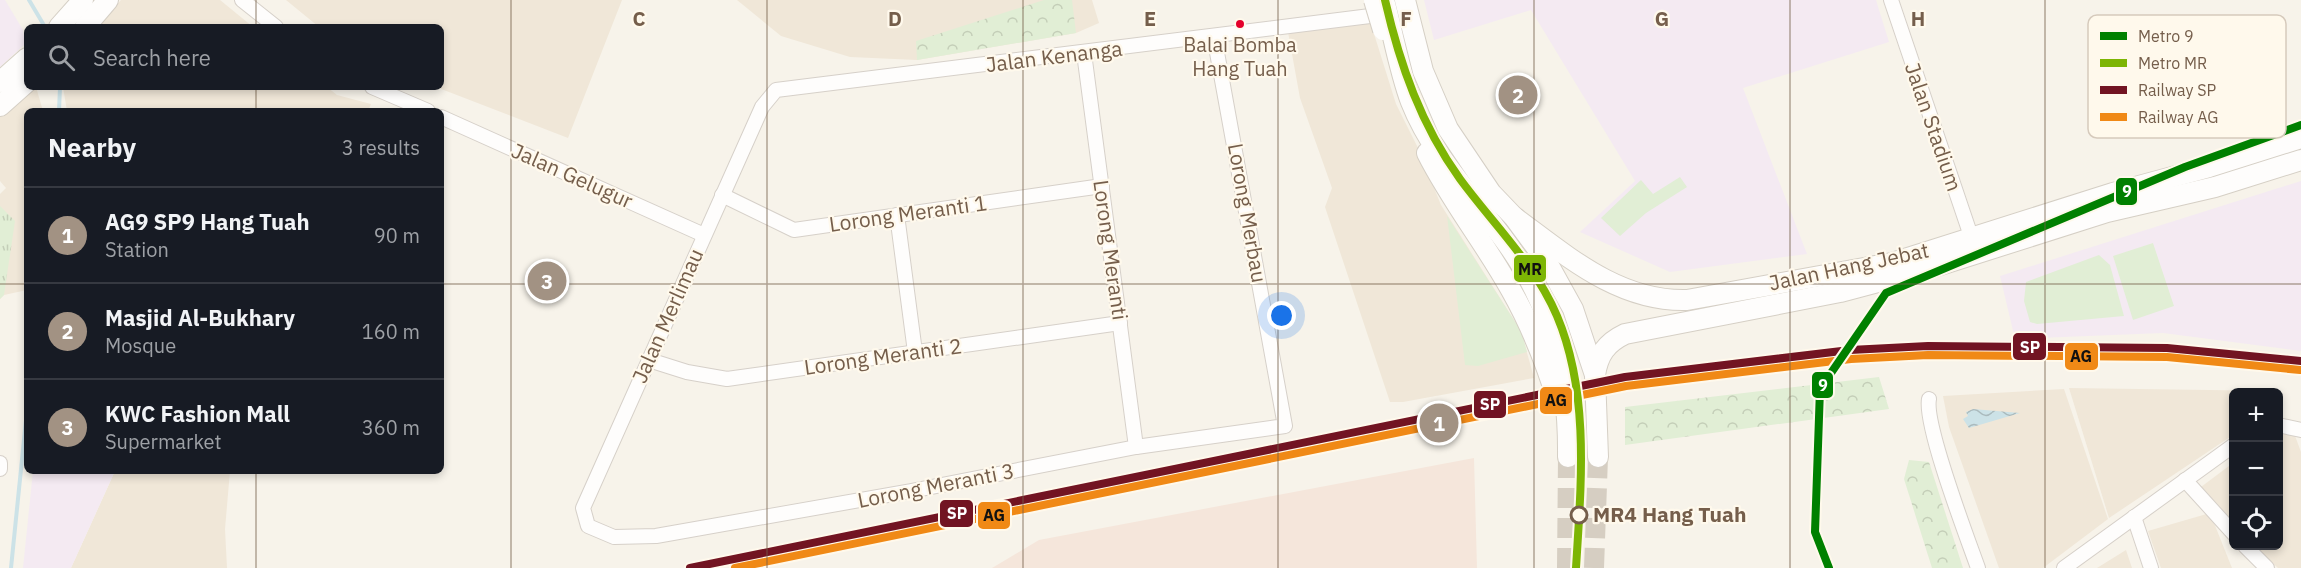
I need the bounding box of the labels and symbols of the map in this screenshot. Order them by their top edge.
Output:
text: C [632,5,646,32]
text: D [888,5,902,32]
text: E [1144,5,1156,32]
text: F [1400,5,1412,32]
text: G [1655,5,1669,32]
text: H [1911,5,1925,32]
legend [2088,15,2286,138]
marker: Balai Bomba Hang Tuah [1234,18,1246,30]
text: Metro 9 [2138,26,2194,46]
place label: Balai Bomba Hang Tuah [1183,31,1297,82]
street label: Jalan Kenanga [984,34,1124,78]
text: Metro MR [2138,53,2207,73]
street label: Jalan Stadium [1899,59,1969,195]
pin: 2 [1498,72,1538,118]
text: Railway SP [2138,80,2217,100]
text: Railway AG [2138,107,2218,127]
street label: Jalan Gelugur [507,136,638,214]
street label: Lorong Merbau [1222,141,1274,285]
line badge: 9 [2115,177,2138,206]
street label: Lorong Meranti [1087,178,1135,322]
text: 9 [2122,181,2132,201]
street label: Lorong Meranti 1 [827,188,989,238]
street label: Jalan Hang Jebat [1766,235,1931,297]
street label: Jalan Merlimau [625,244,709,387]
line badge: MR [1513,254,1547,283]
pin: 3 [528,258,566,304]
text: MR [1518,259,1542,279]
your location [1267,301,1296,330]
street label: Lorong Meranti 2 [802,331,964,381]
line badge: SP [2012,332,2047,361]
text: SP [2020,337,2040,357]
line badge: AG [2064,342,2099,371]
text: AG [2070,346,2092,366]
line badge: 9 [1811,371,1834,399]
text: 9 [1818,375,1828,395]
line badge: AG [1539,386,1573,415]
line badge: SP [1473,390,1507,419]
text: AG [1545,390,1567,410]
text: SP [1480,394,1500,414]
pin: 1 [1420,400,1458,446]
street label: Lorong Meranti 3 [855,456,1016,514]
line badge: SP [939,499,974,528]
place label: MR4 Hang Tuah [1593,500,1746,528]
line badge: AG [977,501,1011,530]
text: SP [947,503,967,523]
text: AG [983,505,1005,525]
marker: MR4 Hang Tuah [1570,506,1588,524]

